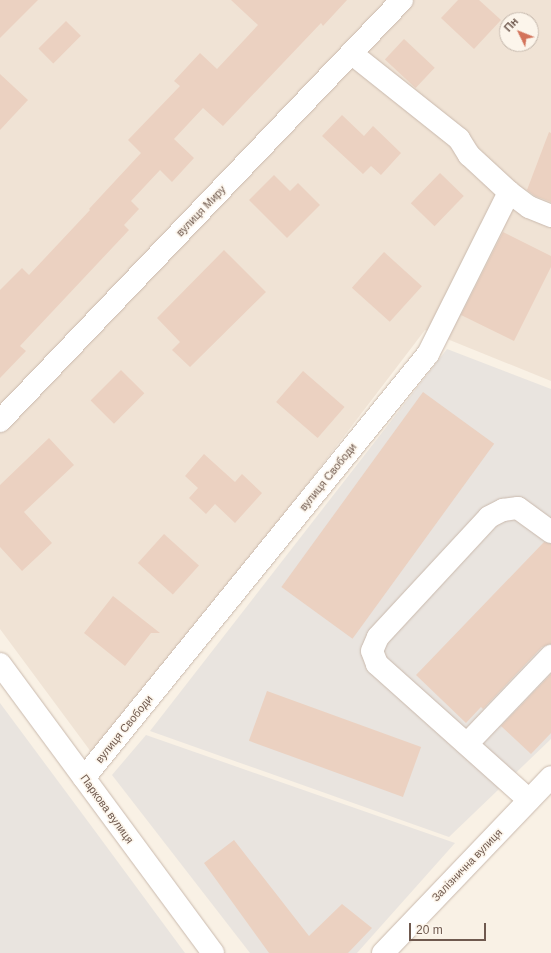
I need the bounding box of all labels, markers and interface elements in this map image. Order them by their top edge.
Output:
north arrow [499,12,539,52]
text: Пн [502,15,520,34]
street label: вулиця Миру [173,183,229,239]
street label: вулиця Свободи [297,440,359,514]
street label: вулиця Свободи [93,692,155,766]
street label: Паркова вулиця [78,772,136,846]
street label: Залізнична вулиця [429,826,505,904]
scale bar [411,915,488,941]
text: 20 m [416,923,443,937]

